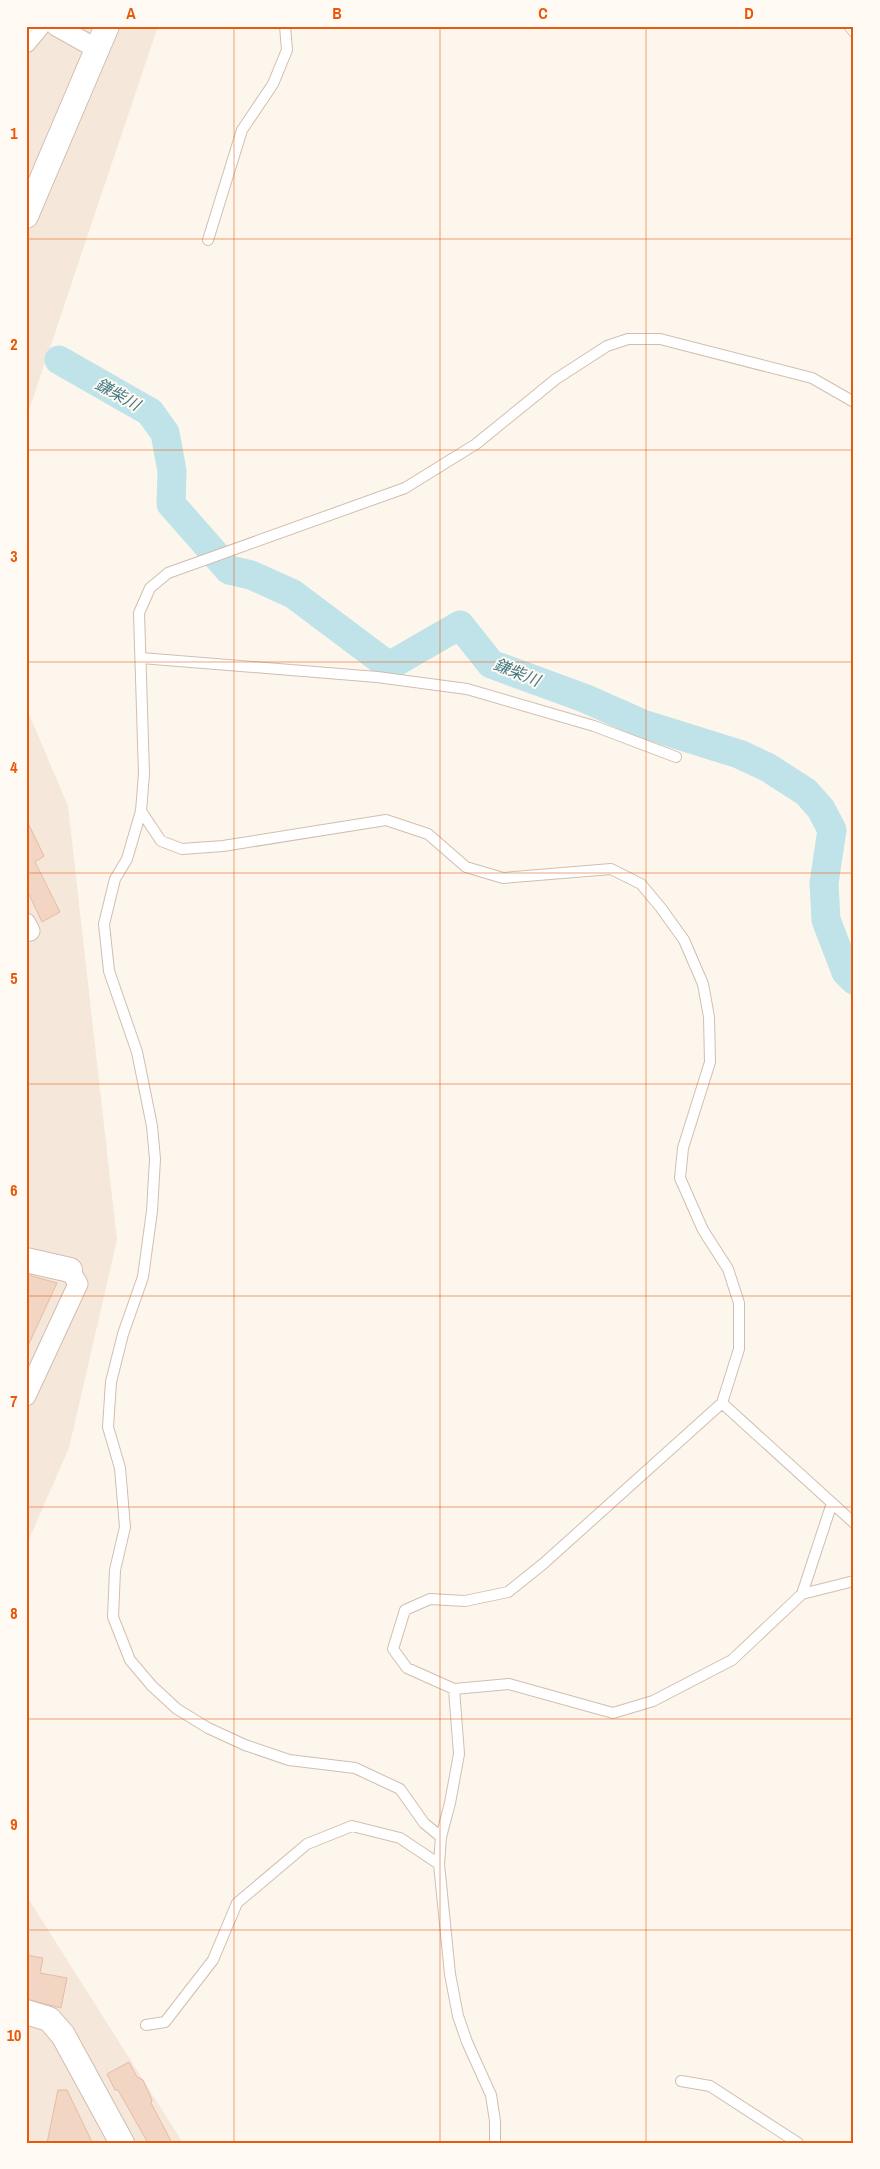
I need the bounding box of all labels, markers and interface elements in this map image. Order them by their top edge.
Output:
text: A [126,2,136,24]
text: B [332,2,342,24]
text: C [538,2,548,24]
text: D [744,2,754,24]
text: 1 [10,122,18,144]
text: 2 [10,333,18,355]
water label: 鎌柴川 [92,373,146,416]
text: 3 [10,545,18,567]
water label: 鎌柴川 [491,653,545,692]
text: 4 [10,756,18,778]
text: 5 [10,967,18,989]
text: 6 [10,1179,18,1201]
text: 7 [10,1390,18,1412]
text: 8 [10,1602,18,1624]
text: 9 [10,1813,18,1835]
text: 10 [7,2024,21,2046]

